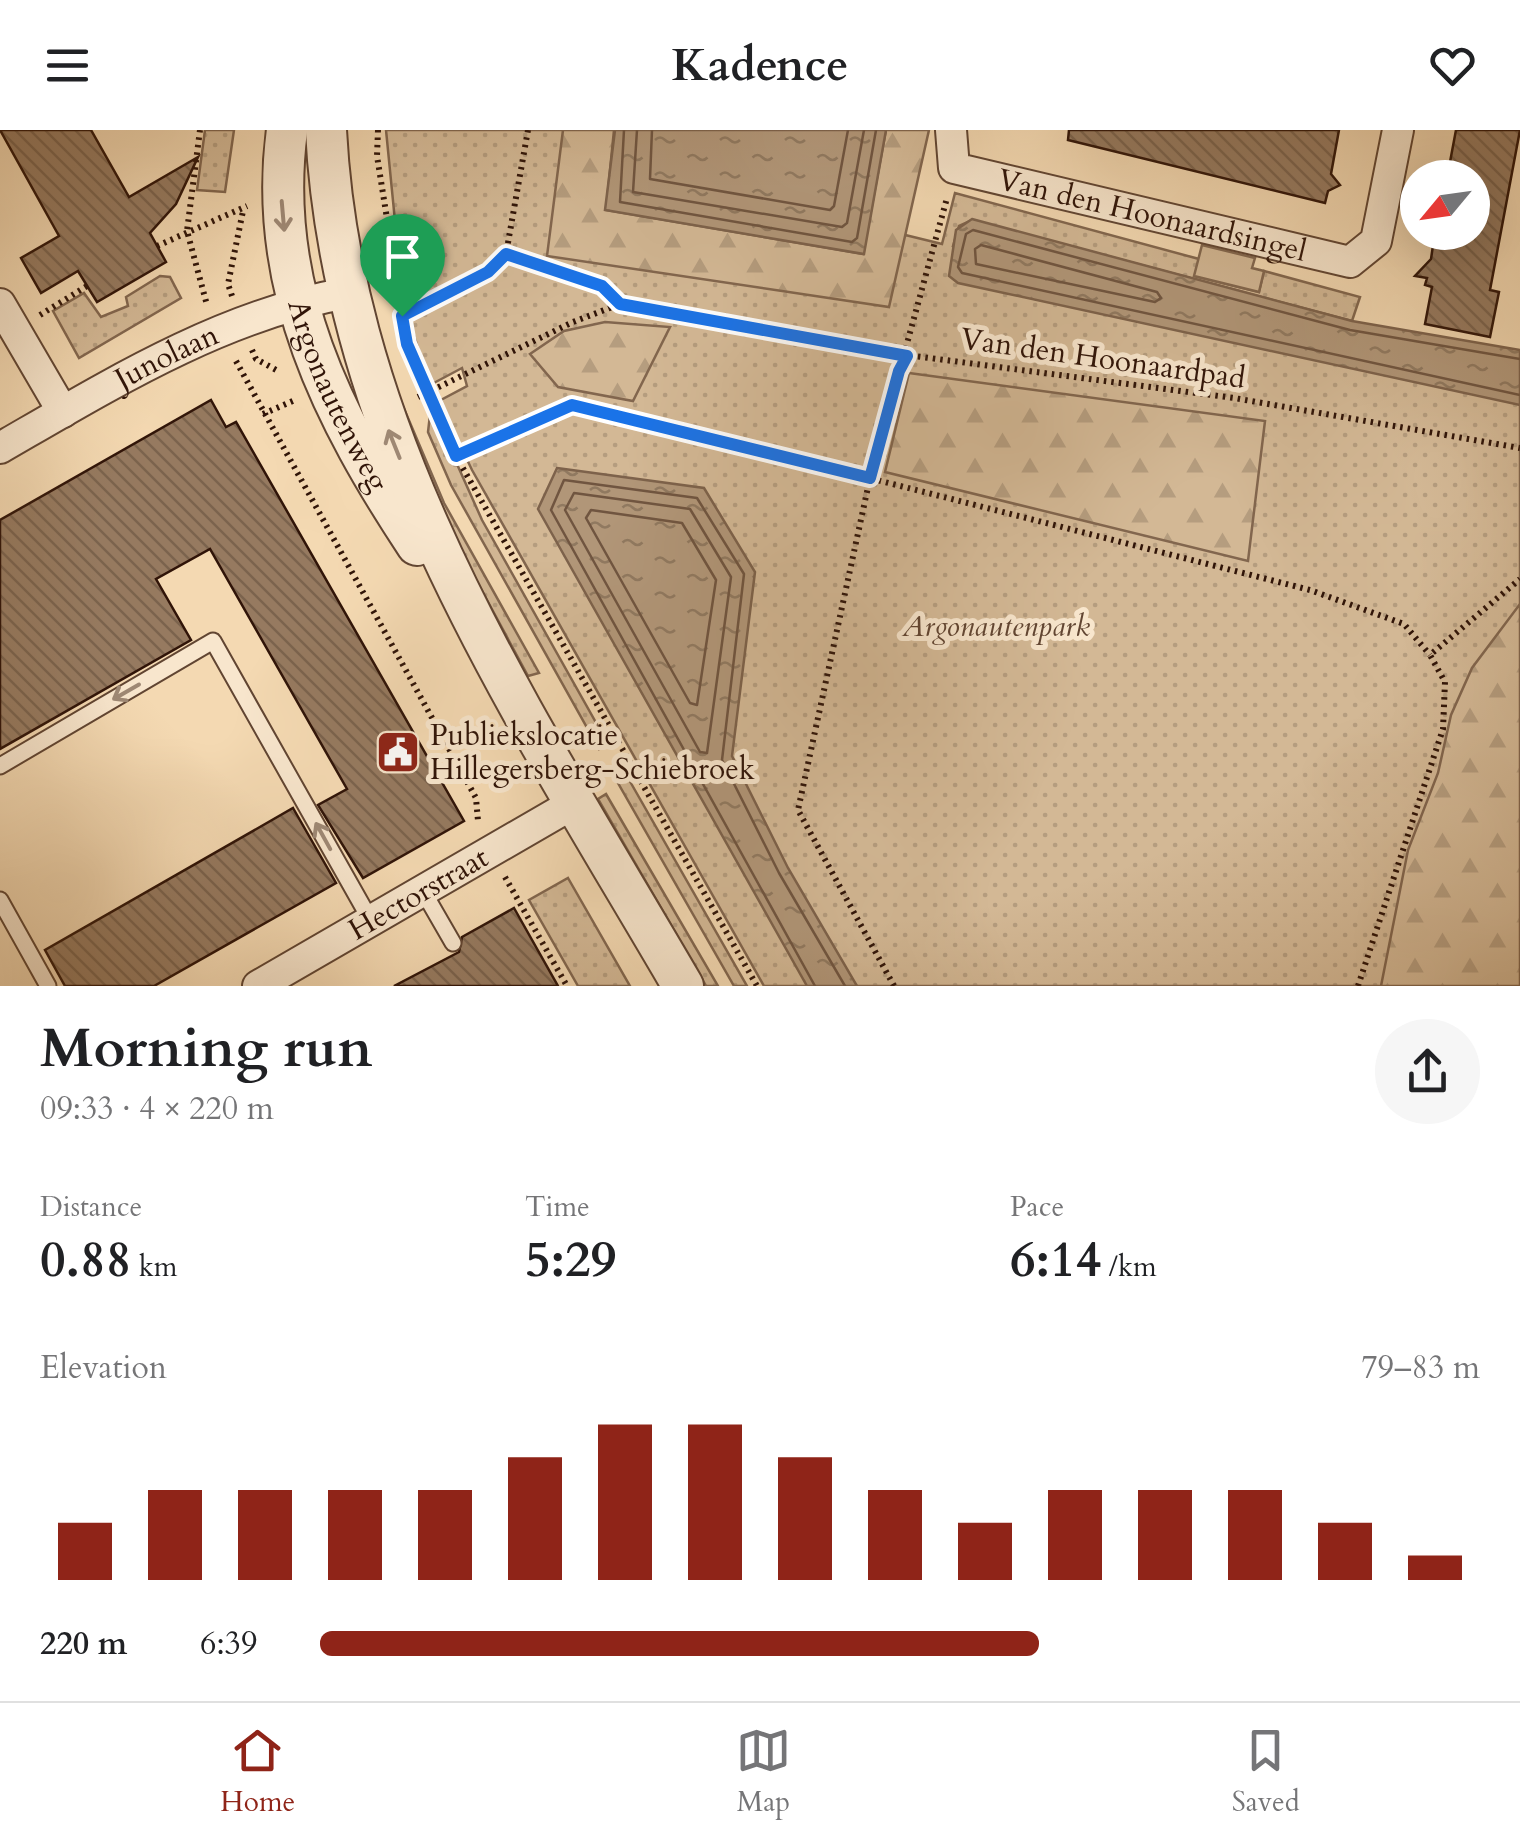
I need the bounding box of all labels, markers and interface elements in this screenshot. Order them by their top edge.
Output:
text: Kadence [671,35,849,96]
icon: menu [40,38,95,93]
icon: heart [1425,38,1480,93]
street label: Van den Hoonaardsingel [994,159,1311,272]
north arrow [1400,160,1490,250]
map controls [1400,160,1490,250]
one-way arrow [274,200,293,232]
pin [360,214,445,317]
icon: arrive [375,229,430,284]
street label: Argonautenweg [277,295,398,499]
street label: Junolaan [104,314,225,402]
street label: Van den Hoonaardpad [958,318,1248,399]
one-way arrow [384,429,402,459]
park label: Argonautenpark [901,606,1090,647]
one-way arrow [112,682,141,702]
place label: Publiekslocatie Hillegersberg-Schiebroek [430,715,755,790]
public building icon: Publiekslocatie Hillegersberg-Schiebroek [375,729,421,775]
one-way arrow [313,822,333,852]
street label: Hectorstraat [341,837,496,950]
text: Morning run [40,1012,373,1086]
button: share [1375,1019,1480,1124]
text: 09:33 · 4 × 220 m [40,1087,274,1131]
text: Distance [40,1188,142,1226]
text: Time [525,1188,590,1226]
text: Pace [1010,1188,1064,1226]
text: 0.88 [40,1226,131,1294]
text: 5:29 [525,1226,616,1294]
text: 6:14 [1010,1226,1101,1294]
text: km [131,1248,178,1286]
text: /km [1101,1248,1157,1286]
text: Elevation [40,1346,167,1390]
text: 79–83 m [1361,1346,1480,1390]
text: 220 m [40,1622,127,1666]
text: 6:39 [200,1622,257,1666]
tab: Home [220,1723,295,1821]
tab: Map [736,1723,791,1821]
tab: Saved [1232,1723,1300,1821]

